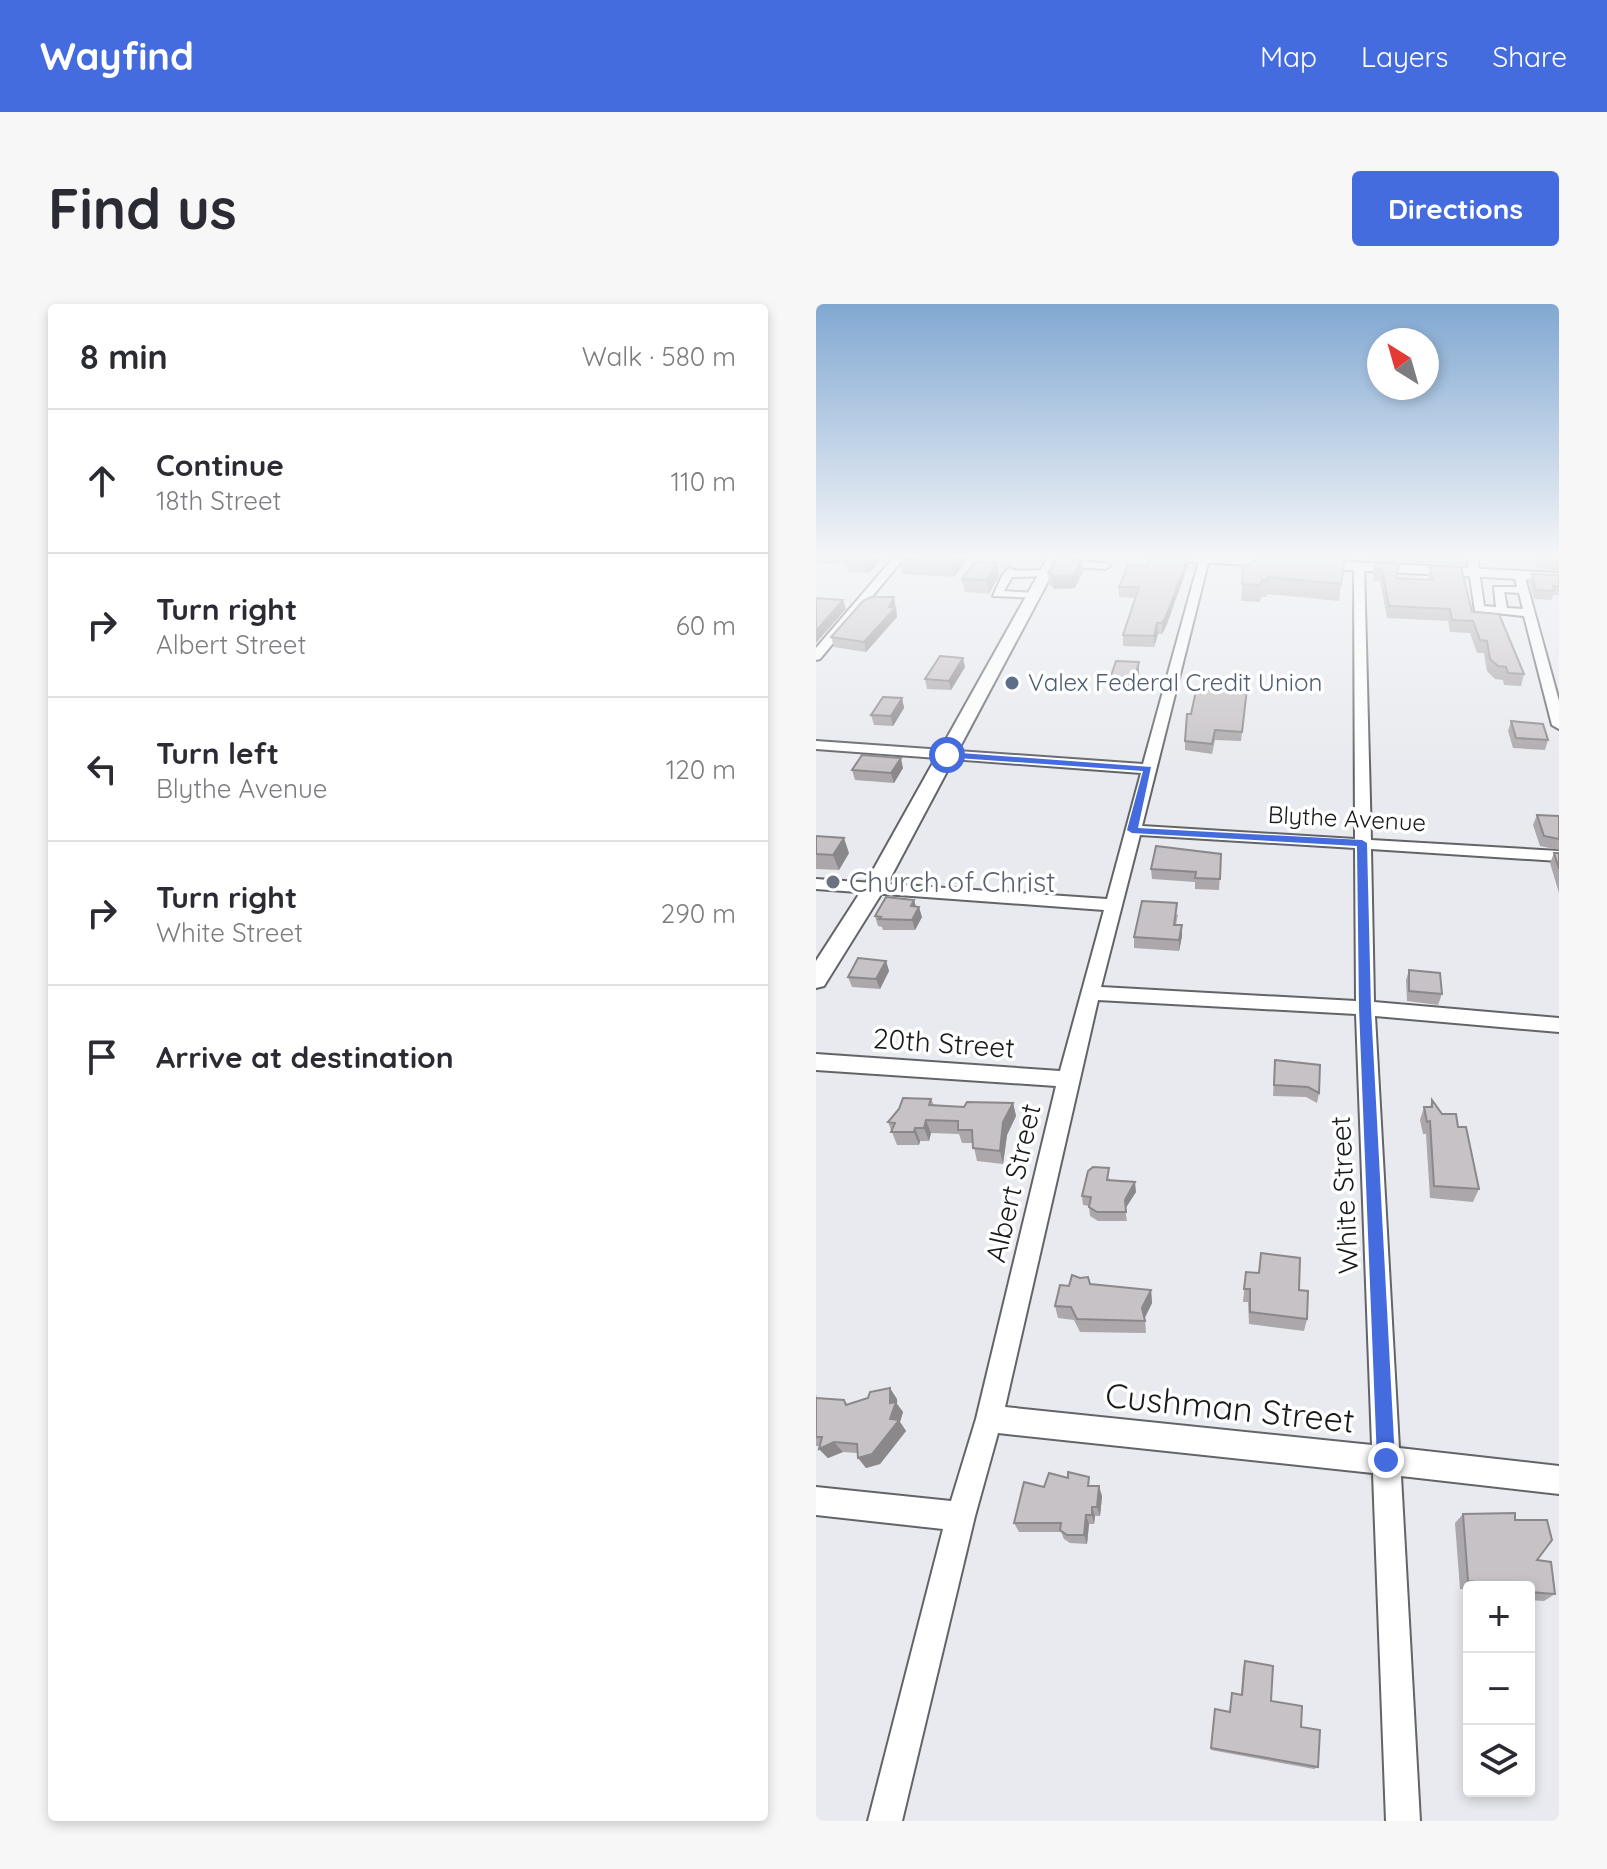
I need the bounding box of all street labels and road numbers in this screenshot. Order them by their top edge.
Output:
street label: Blythe Avenue [1267,799,1427,837]
street label: 20th Street [872,1020,1016,1065]
street label: Albert Street [977,1100,1048,1266]
street label: White Street [1322,1115,1365,1275]
street label: Cushman Street [1103,1373,1357,1442]

